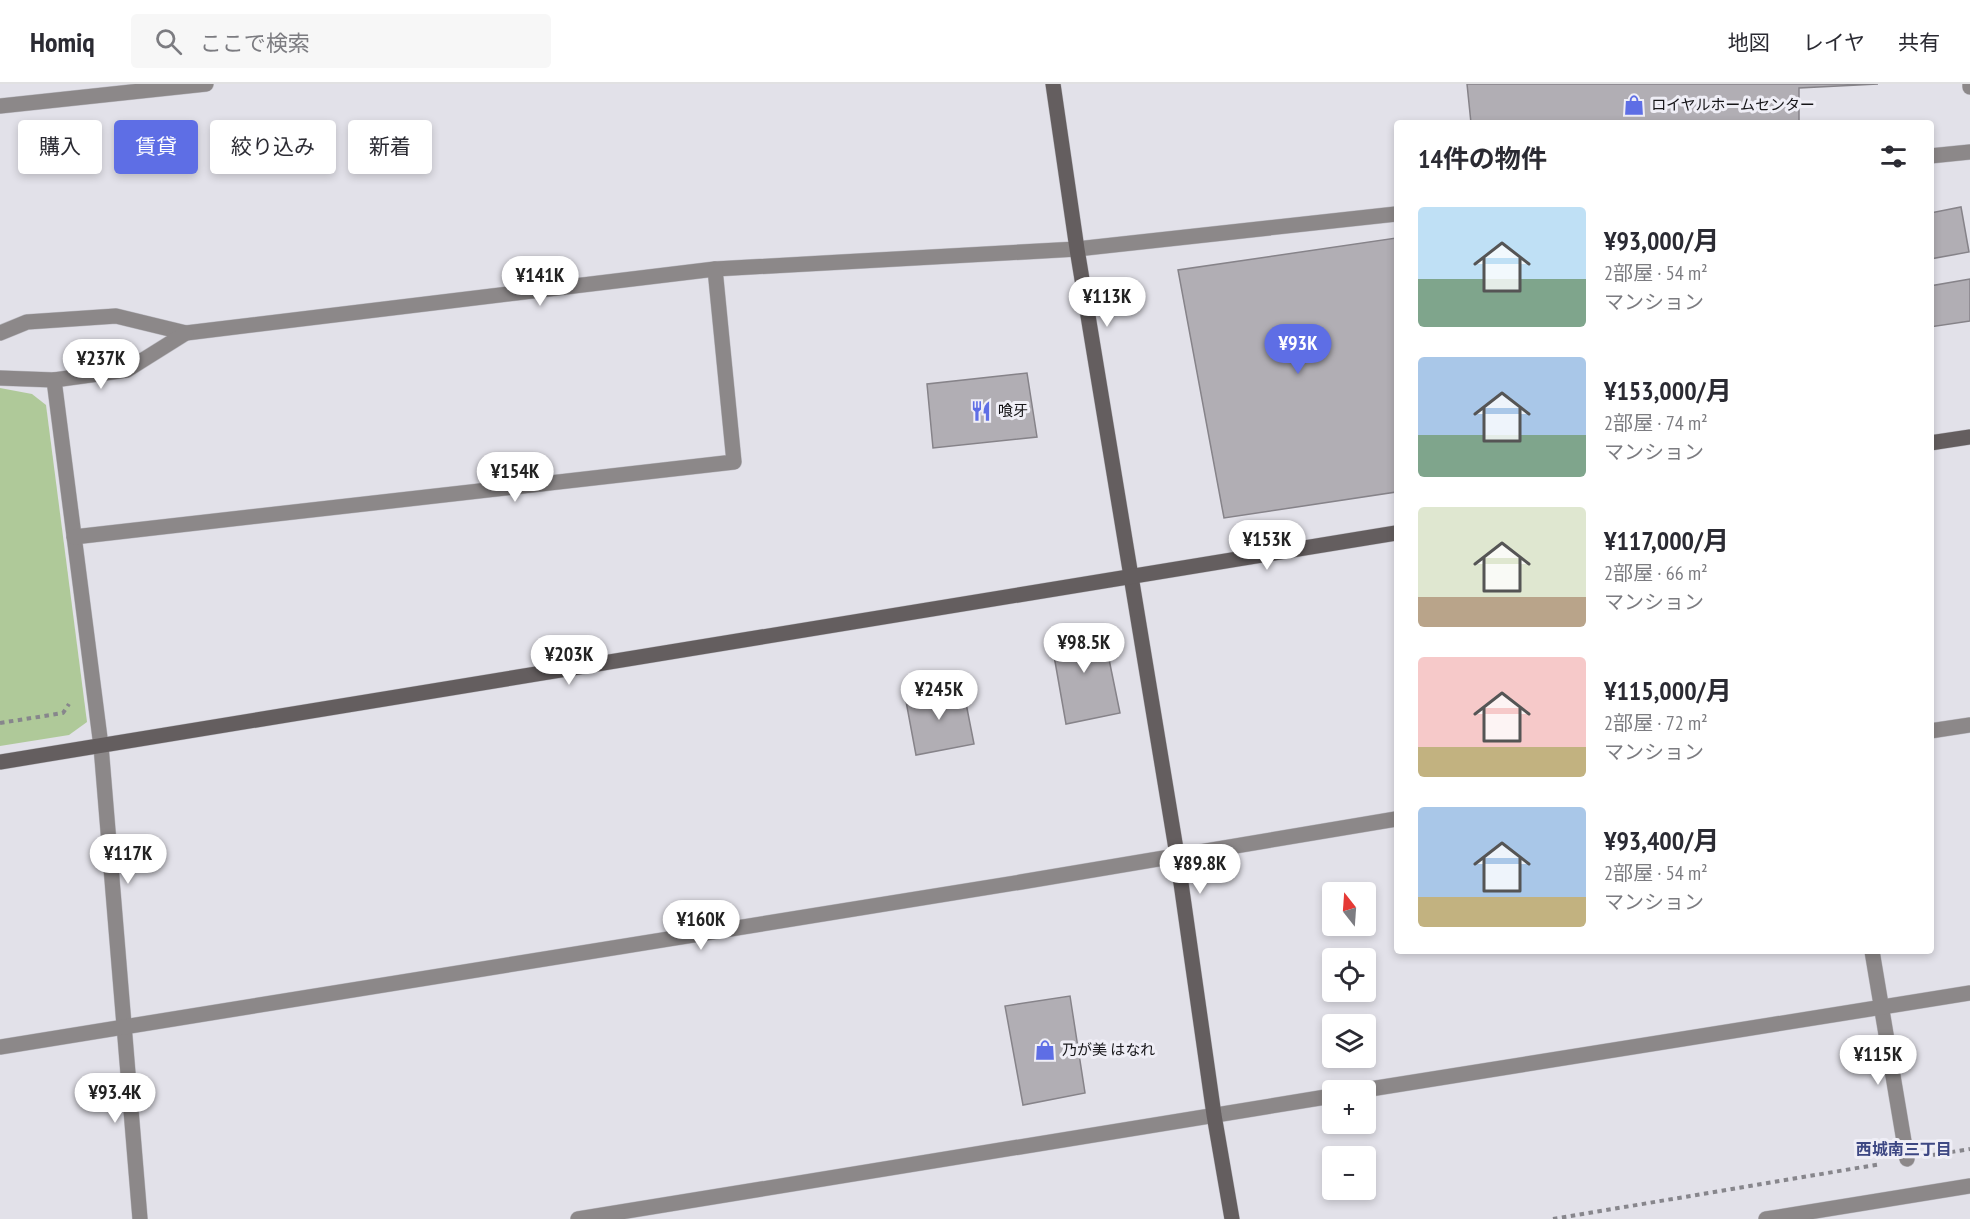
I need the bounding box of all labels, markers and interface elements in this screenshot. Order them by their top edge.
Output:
search box [131,14,551,68]
text: Homiq [30,23,95,60]
icon: search [152,25,185,58]
text: ここで検索 [200,29,310,57]
text: 地図 [1728,29,1770,56]
text: レイヤ [1803,29,1865,56]
text: 共有 [1898,29,1940,56]
shop icon: ロイヤルホームセンター [1622,93,1646,117]
place label: ロイヤルホームセンター [1651,95,1815,114]
chip: 購入 [18,120,102,174]
chip: 賃貸 [114,120,198,174]
chip: 絞り込み [210,120,336,174]
chip: 新着 [348,120,432,174]
icon: filters [1877,140,1910,173]
text: 14件の物件 [1418,142,1547,175]
text: ¥93,000/月 [1604,224,1719,257]
icon: home [1466,231,1538,303]
pin: ¥141K [498,256,582,307]
text: 2部屋 · 54 m² [1604,260,1708,286]
text: ¥141K [516,262,564,288]
pin: ¥113K [1065,277,1149,328]
text: ¥113K [1083,283,1131,309]
text: マンション [1604,289,1704,315]
pin: ¥93K [1262,324,1334,375]
text: ¥93K [1278,330,1318,356]
pin: ¥237K [59,339,143,390]
text: ¥237K [77,345,125,371]
text: ¥153,000/月 [1604,374,1732,407]
icon: home [1466,381,1538,453]
restaurant icon: 喰牙 [969,399,993,423]
place label: 喰牙 [998,401,1028,420]
text: 2部屋 · 74 m² [1604,410,1708,436]
text: マンション [1604,439,1704,465]
pin: ¥154K [473,452,557,503]
text: ¥154K [491,458,539,484]
pin: ¥153K [1225,520,1309,571]
text: ¥117,000/月 [1604,524,1729,557]
text: ¥153K [1243,526,1291,552]
icon: home [1466,531,1538,603]
text: 2部屋 · 66 m² [1604,560,1708,586]
text: マンション [1604,589,1704,615]
pin: ¥98.5K [1035,623,1133,674]
text: ¥98.5K [1058,629,1110,655]
pin: ¥203K [527,635,611,686]
text: ¥203K [545,641,593,667]
pin: ¥245K [897,670,981,721]
text: ¥115,000/月 [1604,674,1732,707]
text: ¥245K [915,676,963,702]
icon: home [1466,681,1538,753]
text: 2部屋 · 72 m² [1604,710,1708,736]
text: マンション [1604,739,1704,765]
text: ¥93,400/月 [1604,824,1719,857]
icon: home [1466,831,1538,903]
pin: ¥117K [86,834,170,885]
text: ¥117K [104,840,152,866]
pin: ¥89.8K [1151,844,1249,895]
text: ¥89.8K [1174,850,1226,876]
text: 2部屋 · 54 m² [1604,860,1708,886]
north arrow [1322,882,1376,936]
map controls [1322,882,1376,1200]
text: マンション [1604,889,1704,915]
pin: ¥160K [659,900,743,951]
text: ¥160K [677,906,725,932]
button: locate [1322,948,1376,1002]
button: layers [1322,1014,1376,1068]
pin: ¥115K [1836,1035,1920,1086]
shop icon: 乃が美 はなれ [1033,1038,1057,1062]
place label: 乃が美 はなれ [1062,1040,1155,1059]
text: ¥115K [1854,1041,1902,1067]
pin: ¥93.4K [66,1073,164,1124]
text: ¥93.4K [89,1079,141,1105]
button: + [1322,1080,1376,1134]
district label: 西城南三丁目 [1856,1139,1952,1159]
button: − [1322,1146,1376,1200]

